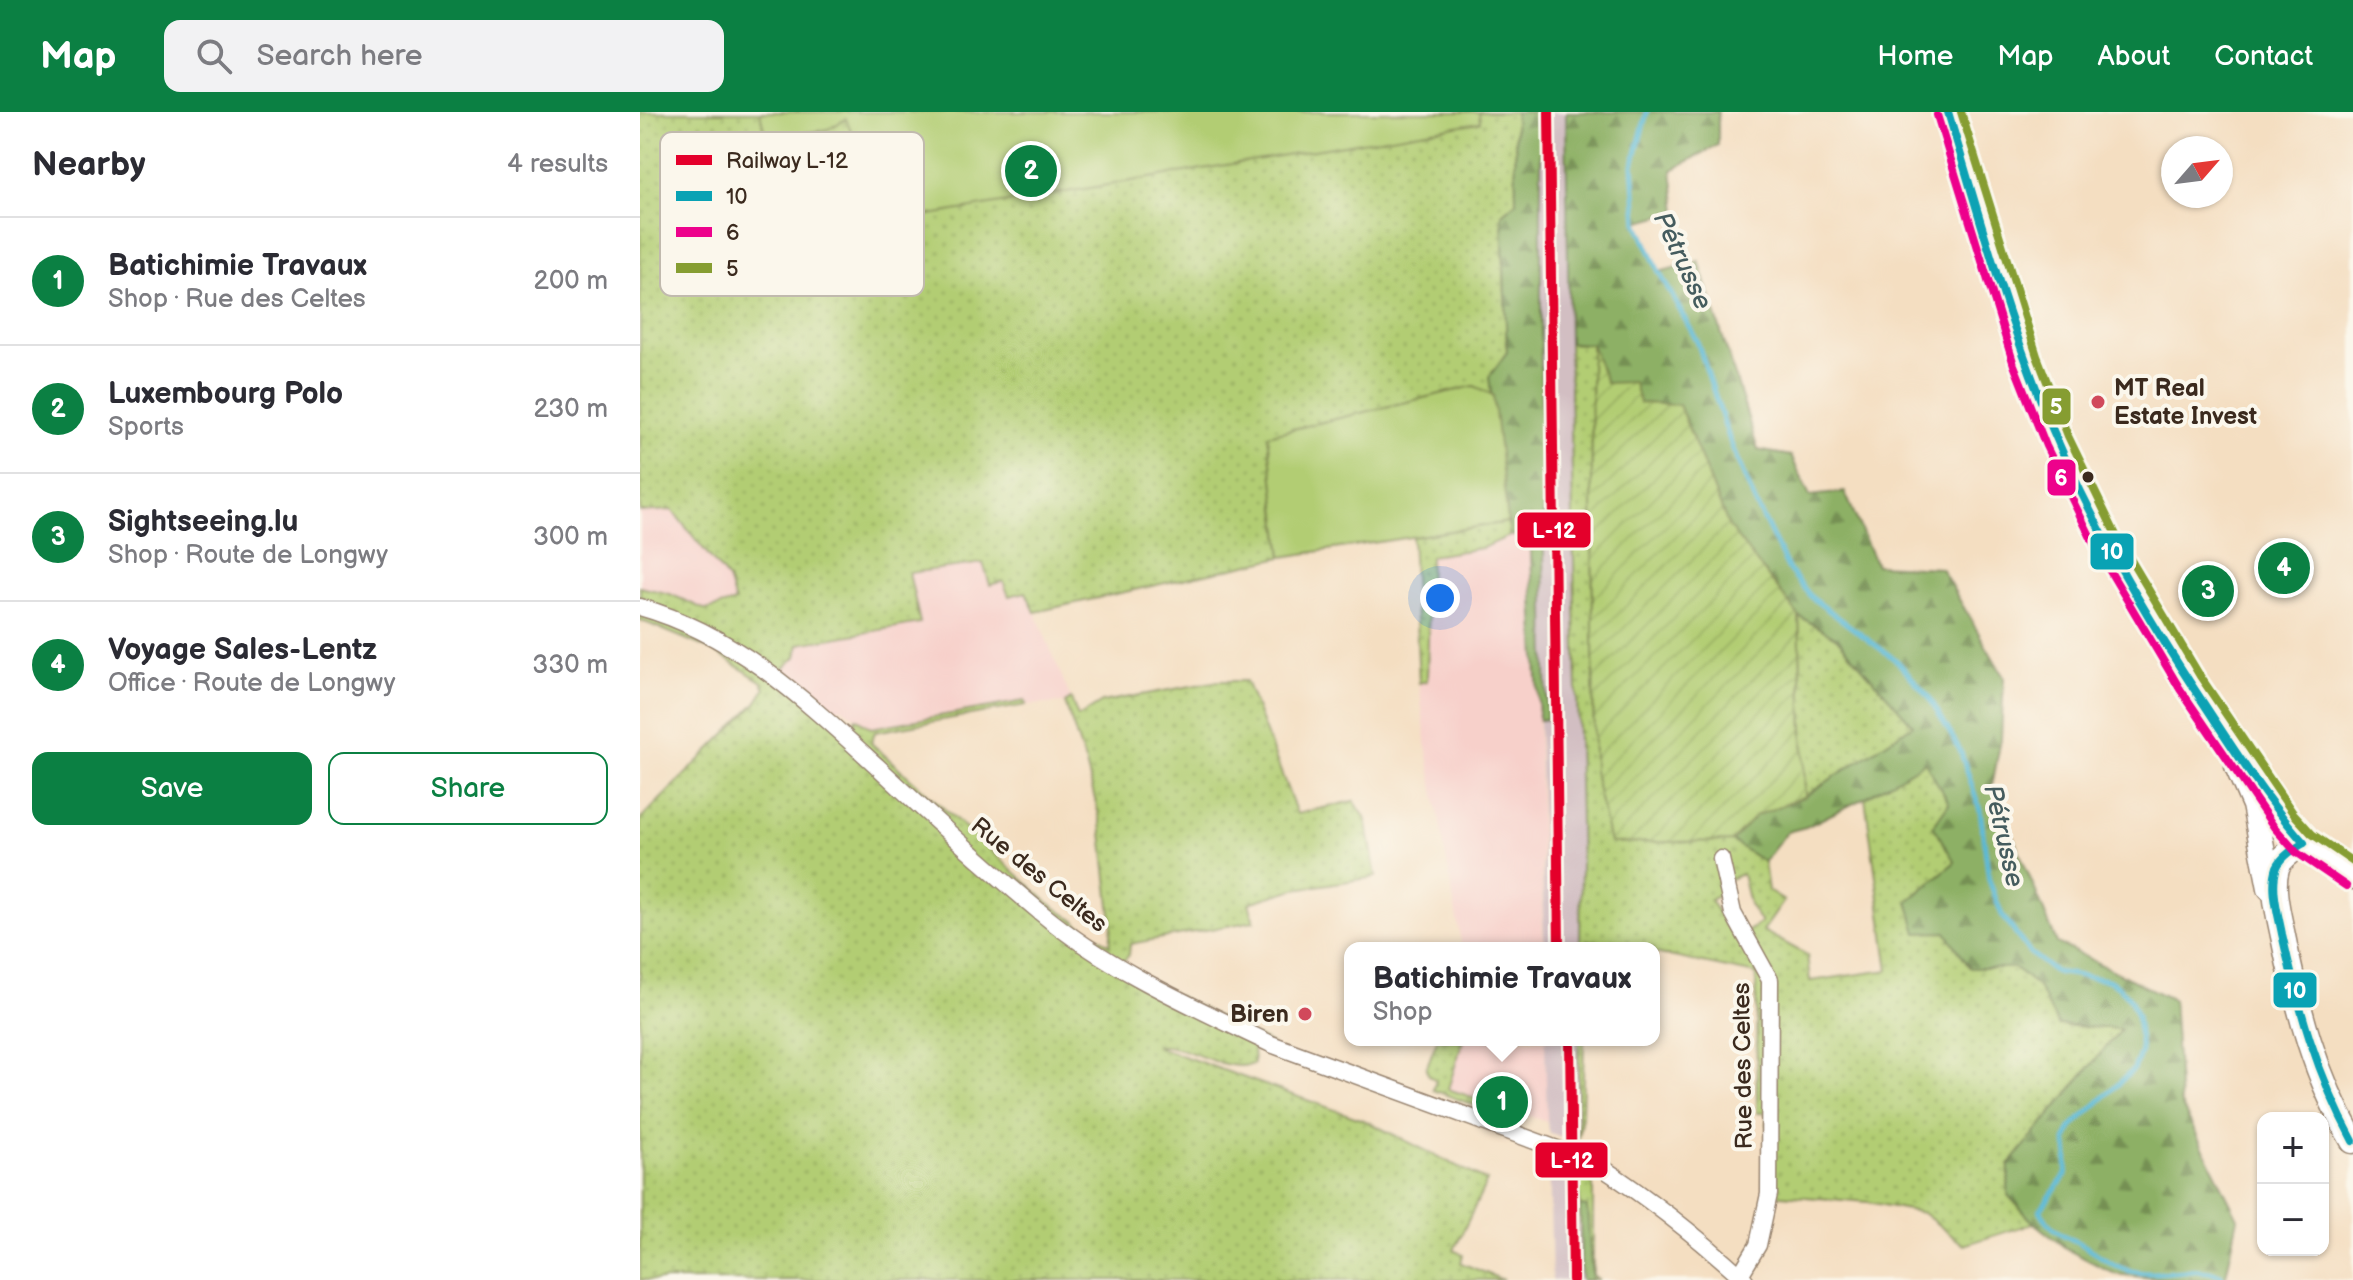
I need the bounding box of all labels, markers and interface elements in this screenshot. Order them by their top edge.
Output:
search box [164,20,724,92]
text: Map [40,34,116,79]
icon: search [192,34,236,78]
text: Search here [256,38,423,74]
text: Home [1877,40,1953,73]
text: Map [1997,40,2054,73]
text: About [2098,40,2170,73]
text: Contact [2214,40,2313,73]
legend [660,132,924,296]
north arrow [2161,136,2233,208]
pin: 2 [1005,141,1057,201]
text: Nearby [32,144,146,185]
text: Railway L-12 [726,148,848,175]
text: 4 results [507,149,608,180]
text: 10 [726,184,748,211]
water label: Pétrusse [1646,207,1718,315]
text: 6 [726,220,739,247]
text: Batichimie Travaux [108,248,367,284]
text: 5 [726,256,739,283]
text: 1 [53,266,63,297]
text: 200 m [534,266,608,297]
text: Shop · Rue des Celtes [108,284,366,315]
place label: MT Real Estate Invest [2114,374,2257,431]
text: Luxembourg Polo [108,376,343,412]
line badge: 5 [2041,387,2072,426]
marker: MT Real Estate Invest [2089,393,2107,411]
text: 2 [50,394,66,425]
text: 230 m [533,394,608,425]
text: 5 [2050,394,2063,421]
text: Sports [108,412,184,443]
line badge: 6 [2046,458,2077,497]
text: 6 [2054,465,2068,492]
unlabelled marker [2080,469,2096,485]
text: Sightseeing.lu [108,504,298,540]
line badge: L-12 [1516,511,1592,549]
text: L-12 [1532,518,1576,545]
text: 3 [50,522,66,553]
text: 300 m [533,522,608,553]
line badge: 10 [2089,532,2135,571]
pin: 4 [2258,538,2310,598]
text: 10 [2101,539,2123,566]
text: Shop · Route de Longwy [108,540,388,571]
pin: 3 [2182,561,2234,621]
your location [1420,578,1460,618]
text: Voyage Sales-Lentz [108,632,377,668]
text: 4 [50,650,66,681]
text: 330 m [532,650,608,681]
text: Office · Route de Longwy [108,668,396,699]
button: Save [32,752,312,825]
button: Share [328,752,608,825]
water label: Pétrusse [1976,782,2030,890]
street label: Rue des Celtes [965,811,1113,939]
popup [1344,942,1660,1046]
text: Batichimie Travaux [1373,961,1631,997]
line badge: 10 [2272,971,2318,1009]
text: 10 [2284,978,2306,1005]
street label: Rue des Celtes [1727,982,1759,1150]
text: Shop [1373,997,1433,1028]
place label: Biren [1230,1000,1289,1029]
marker: Biren [1296,1005,1314,1023]
pin: 1 [1476,1072,1528,1132]
map controls [2257,1112,2329,1256]
button: + [2257,1112,2329,1184]
line badge: L-12 [1534,1141,1609,1179]
text: L-12 [1550,1148,1594,1175]
button: − [2257,1184,2329,1256]

